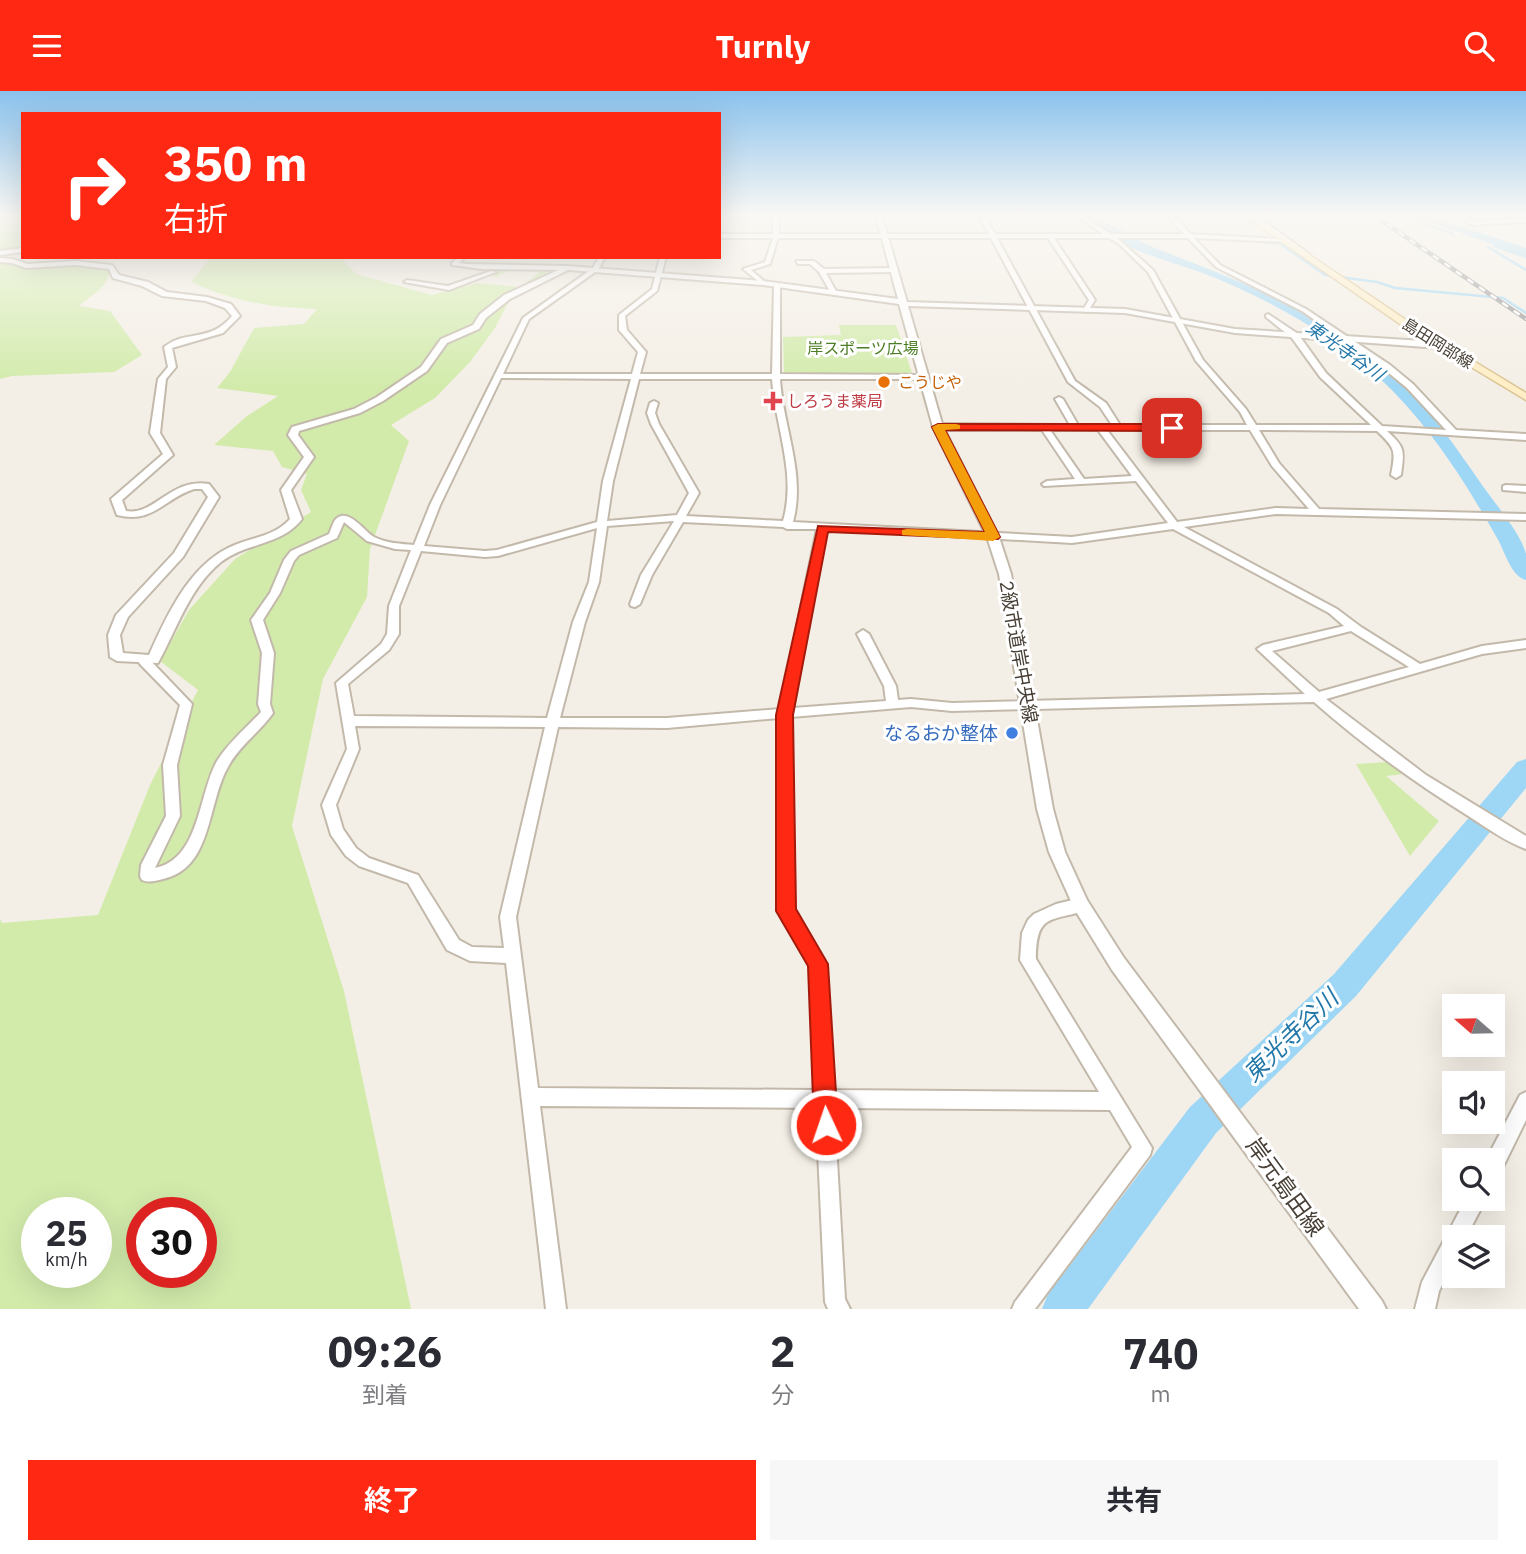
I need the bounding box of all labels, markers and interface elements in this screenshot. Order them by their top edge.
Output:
text: Turnly [716,25,810,67]
icon: menu [28,27,66,65]
icon: search [1460,27,1498,65]
text: 350 m [164,131,308,194]
icon: right [49,140,140,231]
text: 右折 [164,197,228,239]
street label: 島田岡部線 [1399,313,1477,373]
water label: 東光寺谷川 [1302,315,1390,387]
park label: 岸スポーツ広場 [807,338,919,358]
place label: こうじや [898,372,962,392]
marker: こうじや [876,374,892,390]
place label: しろうま薬局 [787,391,883,411]
marker: しろうま薬局 [765,393,781,409]
pin [1142,398,1202,458]
icon: arrive [1153,409,1191,447]
street label: 2級市道岸中央線 [995,579,1043,725]
place label: なるおか整体 [884,721,998,745]
marker: なるおか整体 [1004,725,1020,741]
water label: 東光寺谷川 [1236,980,1347,1088]
north arrow [1442,994,1505,1057]
map controls [1442,994,1505,1288]
button: sound [1442,1071,1505,1134]
position arrow [789,1088,863,1162]
street label: 岸元島田線 [1240,1131,1332,1242]
button: search [1442,1148,1505,1211]
speed limit sign: 30 [126,1197,217,1288]
text: 25 [45,1210,88,1256]
button: layers [1442,1225,1505,1288]
text: km/h [45,1248,88,1271]
text: 09:26 [328,1324,442,1379]
text: 2 [770,1324,795,1379]
text: 740 [1123,1326,1198,1381]
text: m [1151,1378,1171,1408]
text: 到着 [362,1379,408,1409]
text: 分 [771,1379,794,1409]
button: 終了 [28,1460,756,1540]
button: 共有 [770,1460,1498,1540]

